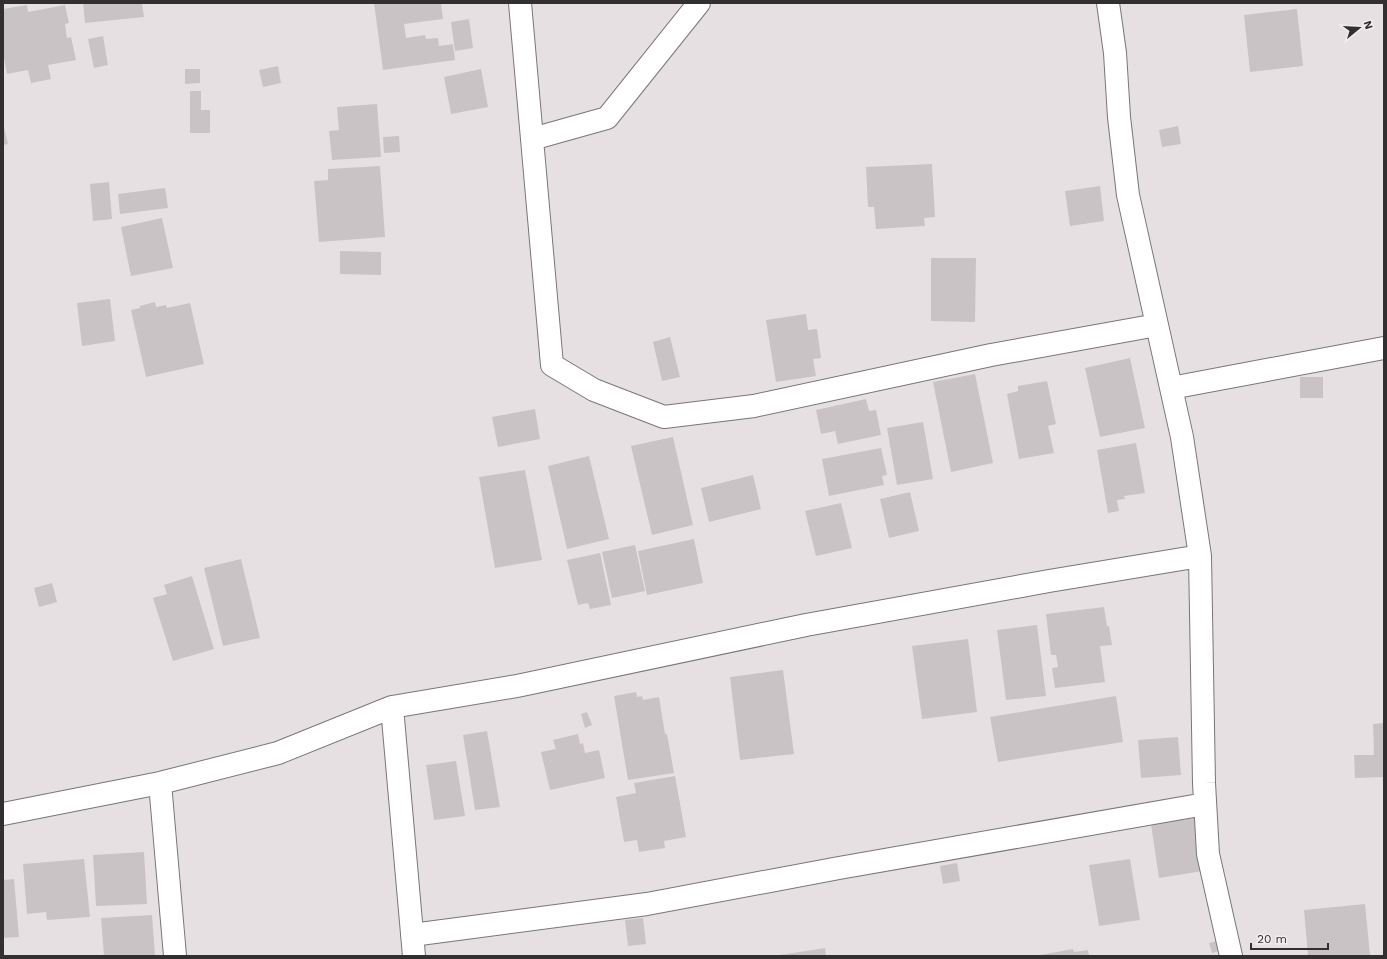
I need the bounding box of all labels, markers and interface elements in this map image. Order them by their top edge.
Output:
north arrow [1339,8,1379,48]
text: N [1361,19,1375,31]
scale bar [1251,925,1328,951]
text: 20 m [1257,932,1287,946]

